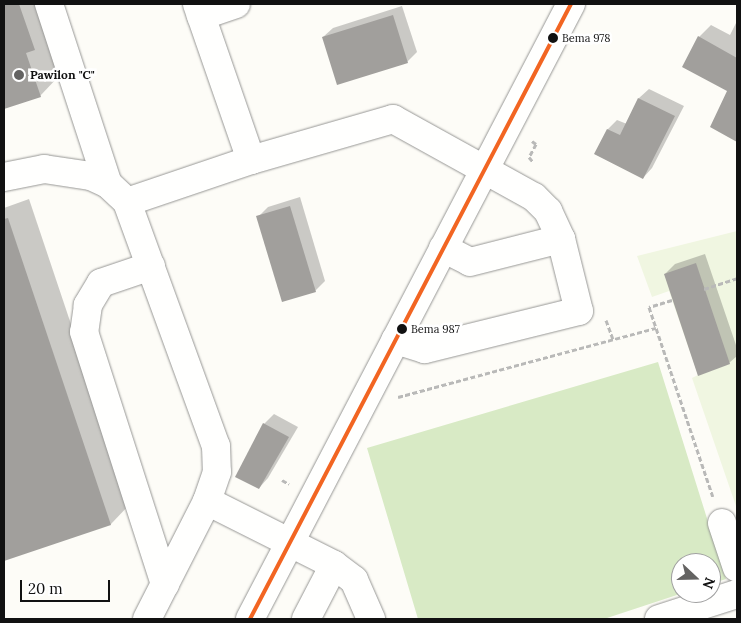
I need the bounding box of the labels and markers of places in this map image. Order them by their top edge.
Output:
place label: Bema 978 [562,31,611,45]
marker: Bema 978 [548,33,558,43]
marker: Pawilon "C" [12,68,26,82]
place label: Pawilon "C" [30,68,95,82]
place label: Bema 987 [411,322,460,336]
marker: Bema 987 [397,324,407,334]

